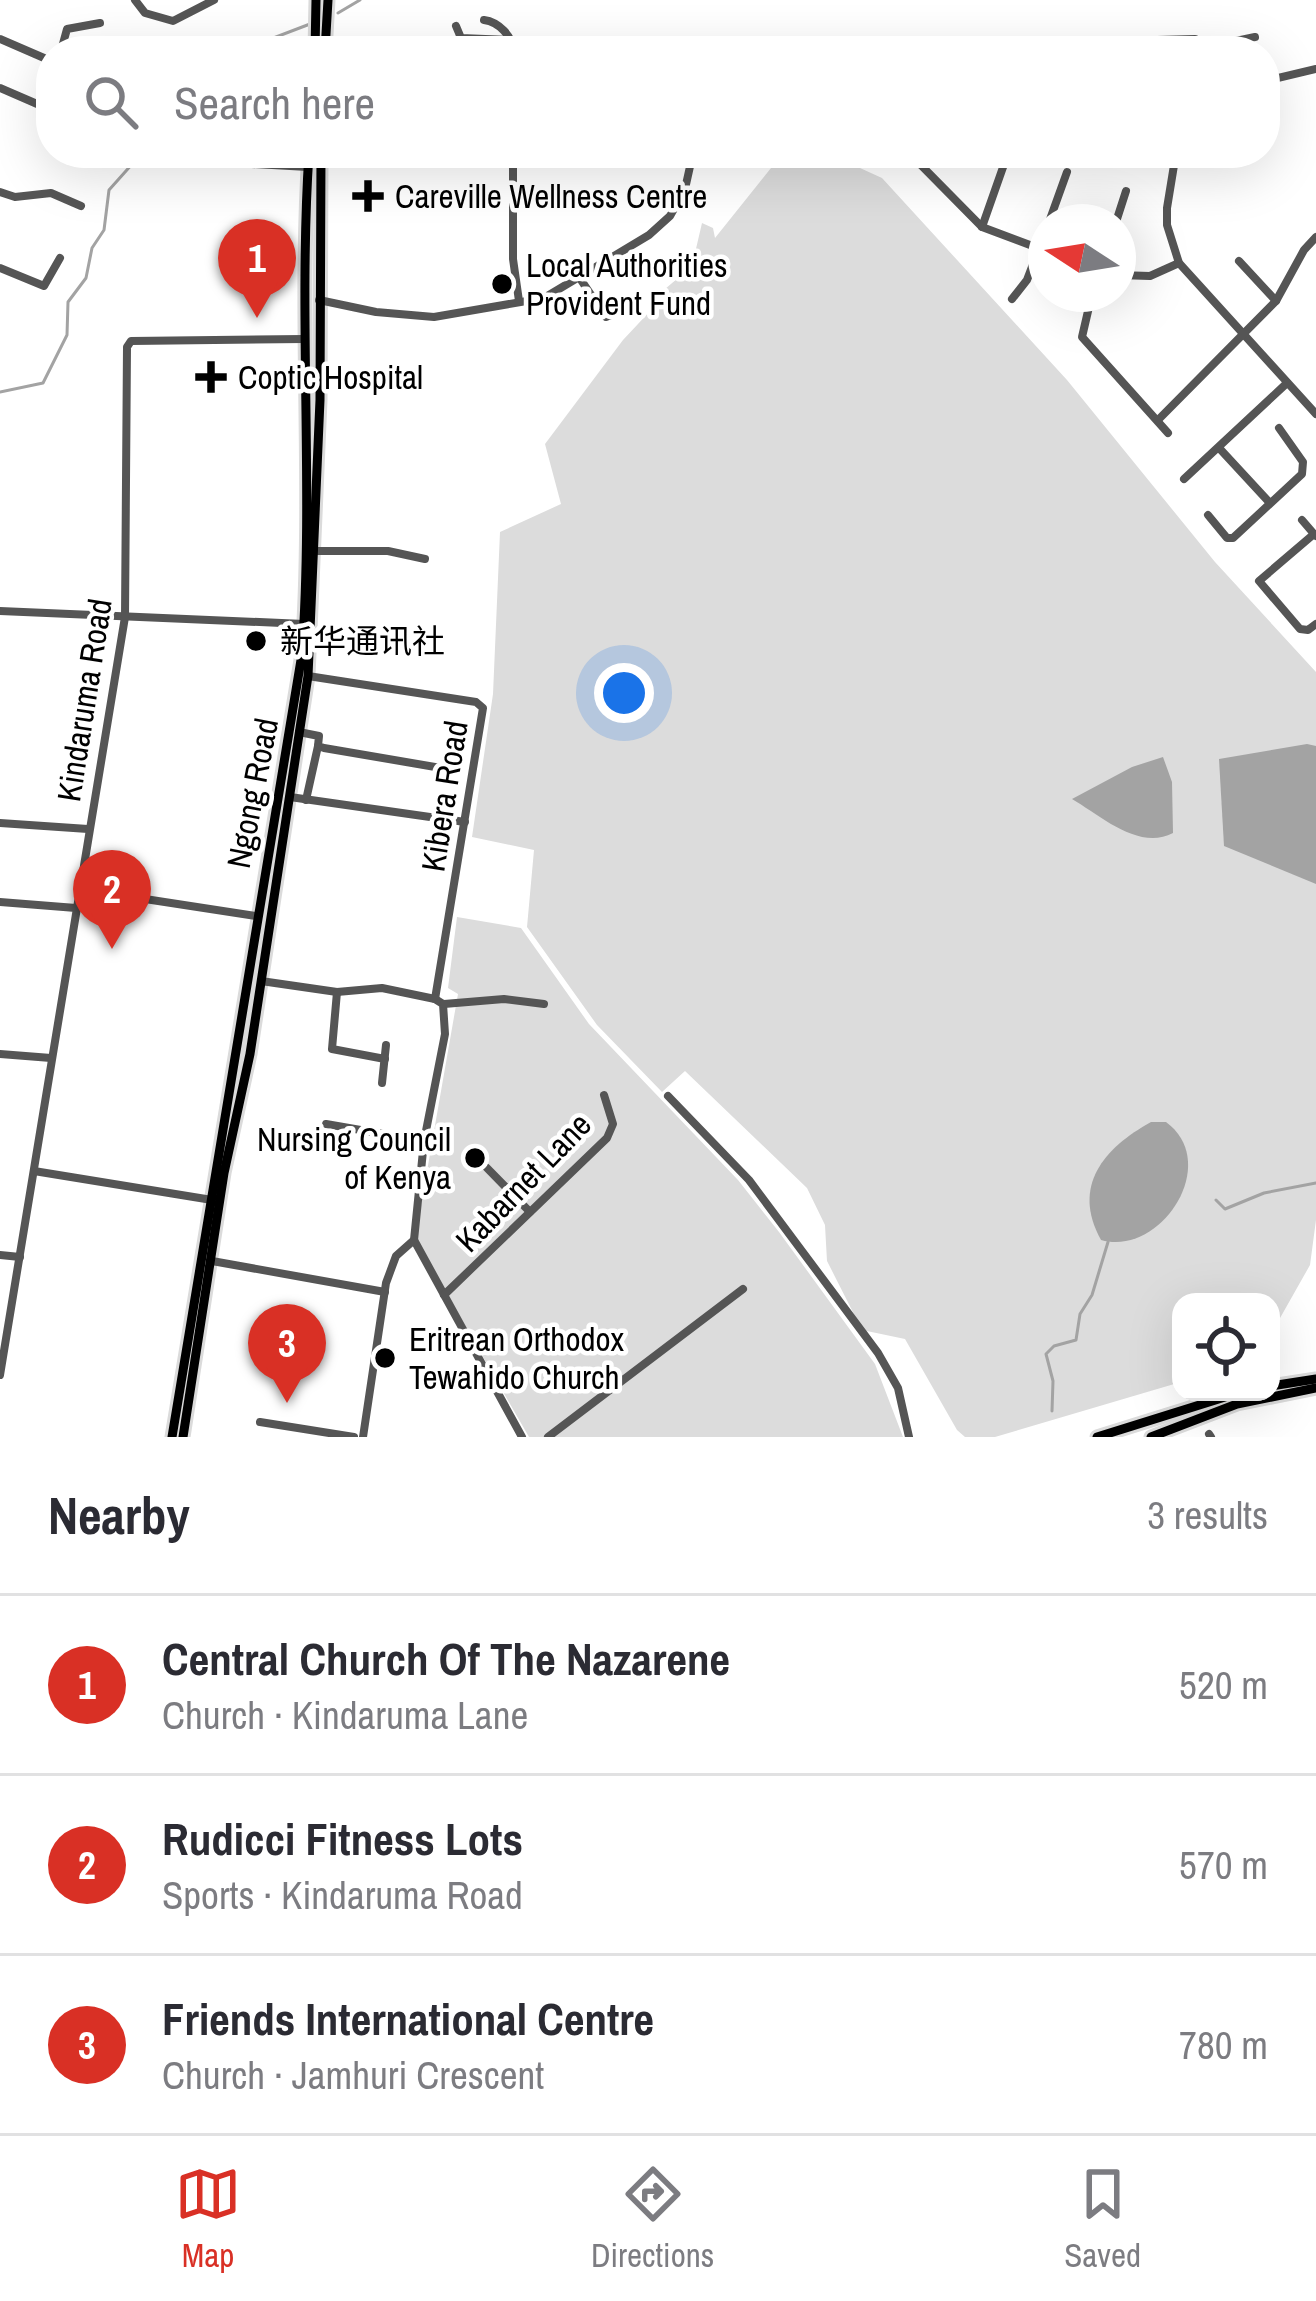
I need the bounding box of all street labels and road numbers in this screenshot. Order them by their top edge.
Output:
street label: Kindaruma Road [46,596,122,804]
street label: Ngong Road [216,714,288,872]
street label: Kibera Road [410,718,478,874]
street label: Kabarnet Lane [446,1103,600,1261]

